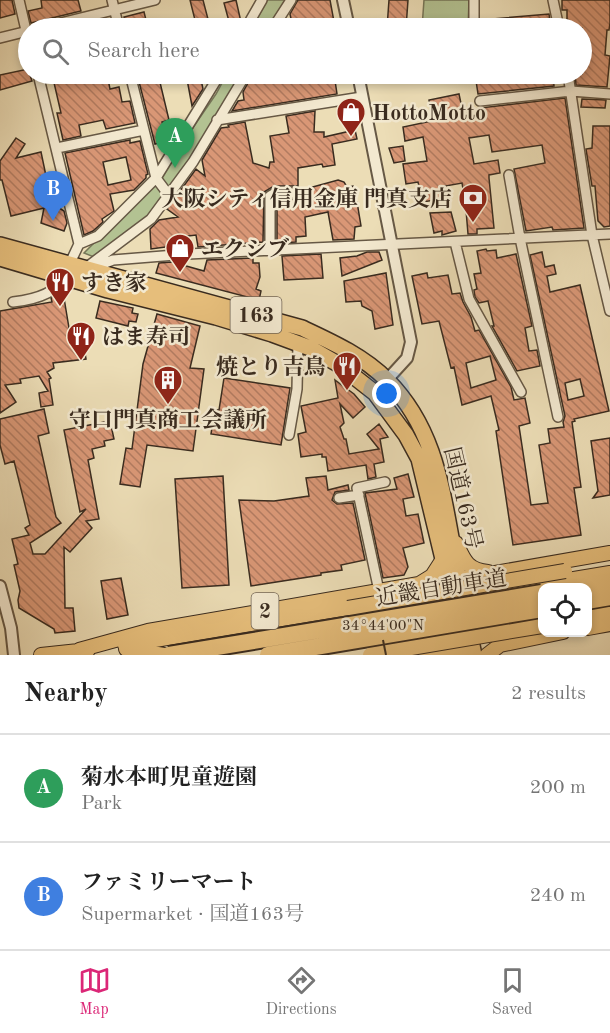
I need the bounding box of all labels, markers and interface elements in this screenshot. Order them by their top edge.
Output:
search box [18,18,592,84]
icon: search [39,35,72,68]
text: Search here [87,40,200,62]
shop icon: HottoMotto [335,96,367,138]
place label: HottoMotto [372,103,486,125]
pin: A [156,118,195,168]
pin: B [34,172,72,221]
bank icon: 大阪シティ信用金庫 門真支店 [457,182,489,224]
place label: 大阪シティ信用金庫 門真支店 [162,187,452,211]
shop icon: エクシブ [164,232,196,274]
place label: エクシブ [201,237,289,261]
restaurant icon: すき家 [44,266,76,308]
place label: すき家 [81,271,147,295]
road number: 163 [230,297,282,333]
restaurant icon: はま寿司 [65,320,97,362]
place label: はま寿司 [102,325,190,349]
restaurant icon: 焼とり吉鳥 [331,350,363,392]
place label: 焼とり吉鳥 [216,355,326,379]
building icon: 守口門真商工会議所 [152,364,184,406]
your location [372,379,401,408]
place label: 守口門真商工会議所 [69,408,267,432]
street label: 国道163号 [440,445,486,552]
street label: 近畿自動車道 [374,566,508,610]
map controls [538,583,592,637]
button: locate [538,583,592,637]
road number: 2 [252,593,278,629]
text: 34°44'00"N [342,619,424,634]
text: Nearby [24,681,108,707]
text: 2 results [511,684,586,704]
text: 菊水本町児童遊園 [81,767,257,789]
text: A [36,778,51,798]
text: 200 m [530,778,586,798]
text: Park [81,794,122,814]
text: ファミリーマート [81,872,257,894]
text: B [36,886,51,906]
text: 240 m [530,886,586,906]
text: Supermarket · 国道163号 [81,905,304,925]
tab: Map [78,964,111,1020]
tab: Directions [266,964,337,1020]
tab: Saved [492,964,532,1020]

